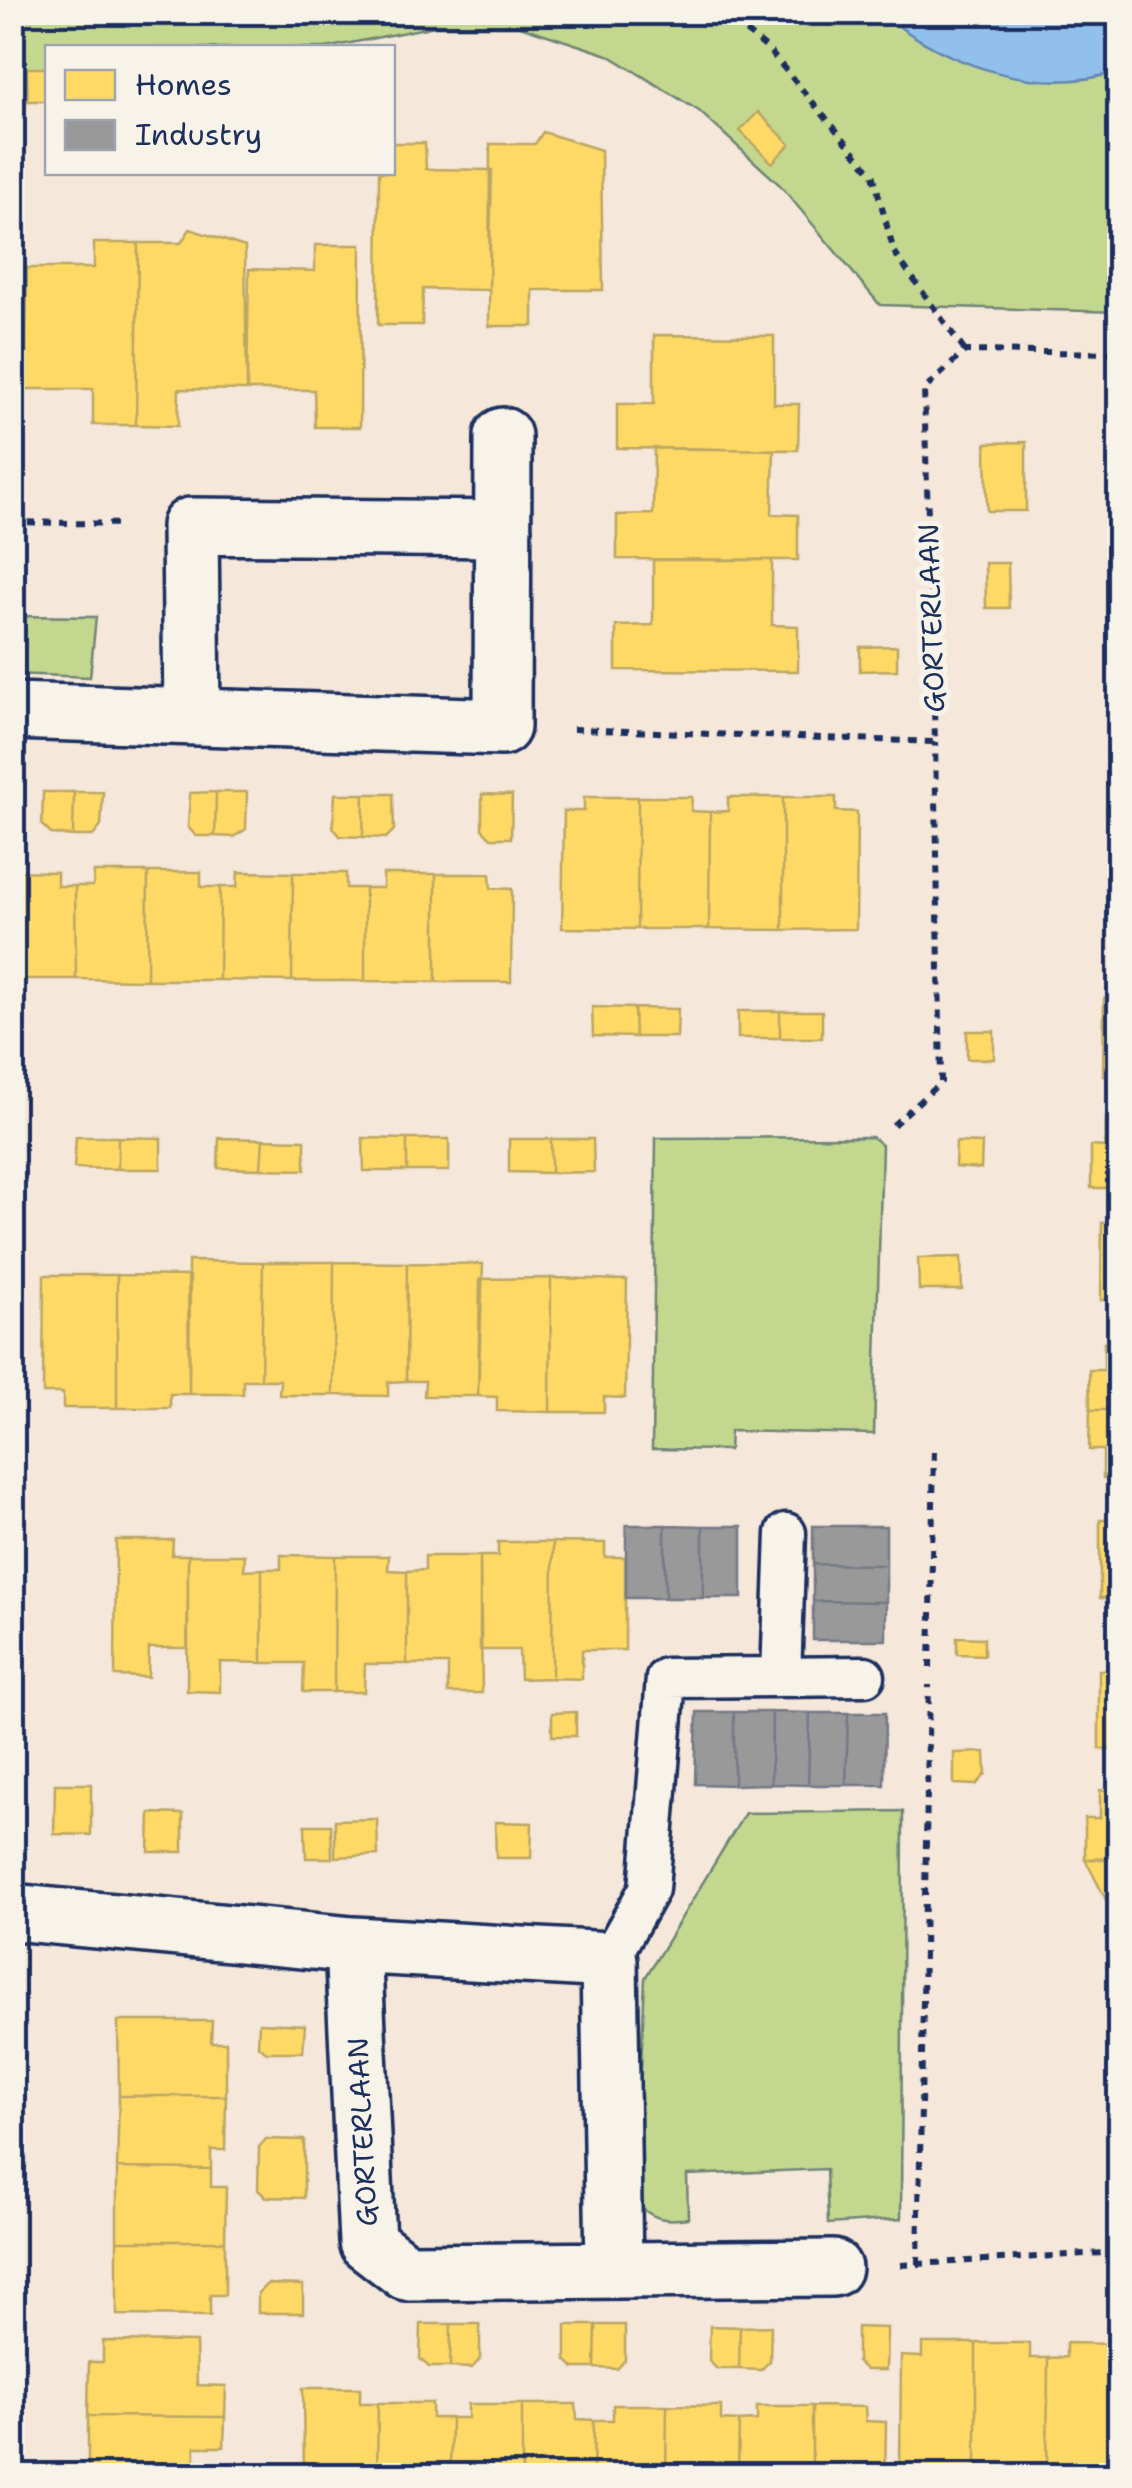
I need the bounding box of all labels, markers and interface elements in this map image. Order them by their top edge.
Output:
legend [45,45,395,175]
text: Homes [135,64,232,105]
text: Industry [135,114,262,155]
street label: GORTERLAAN [909,523,953,713]
street label: GORTERLAAN [338,2036,386,2228]

